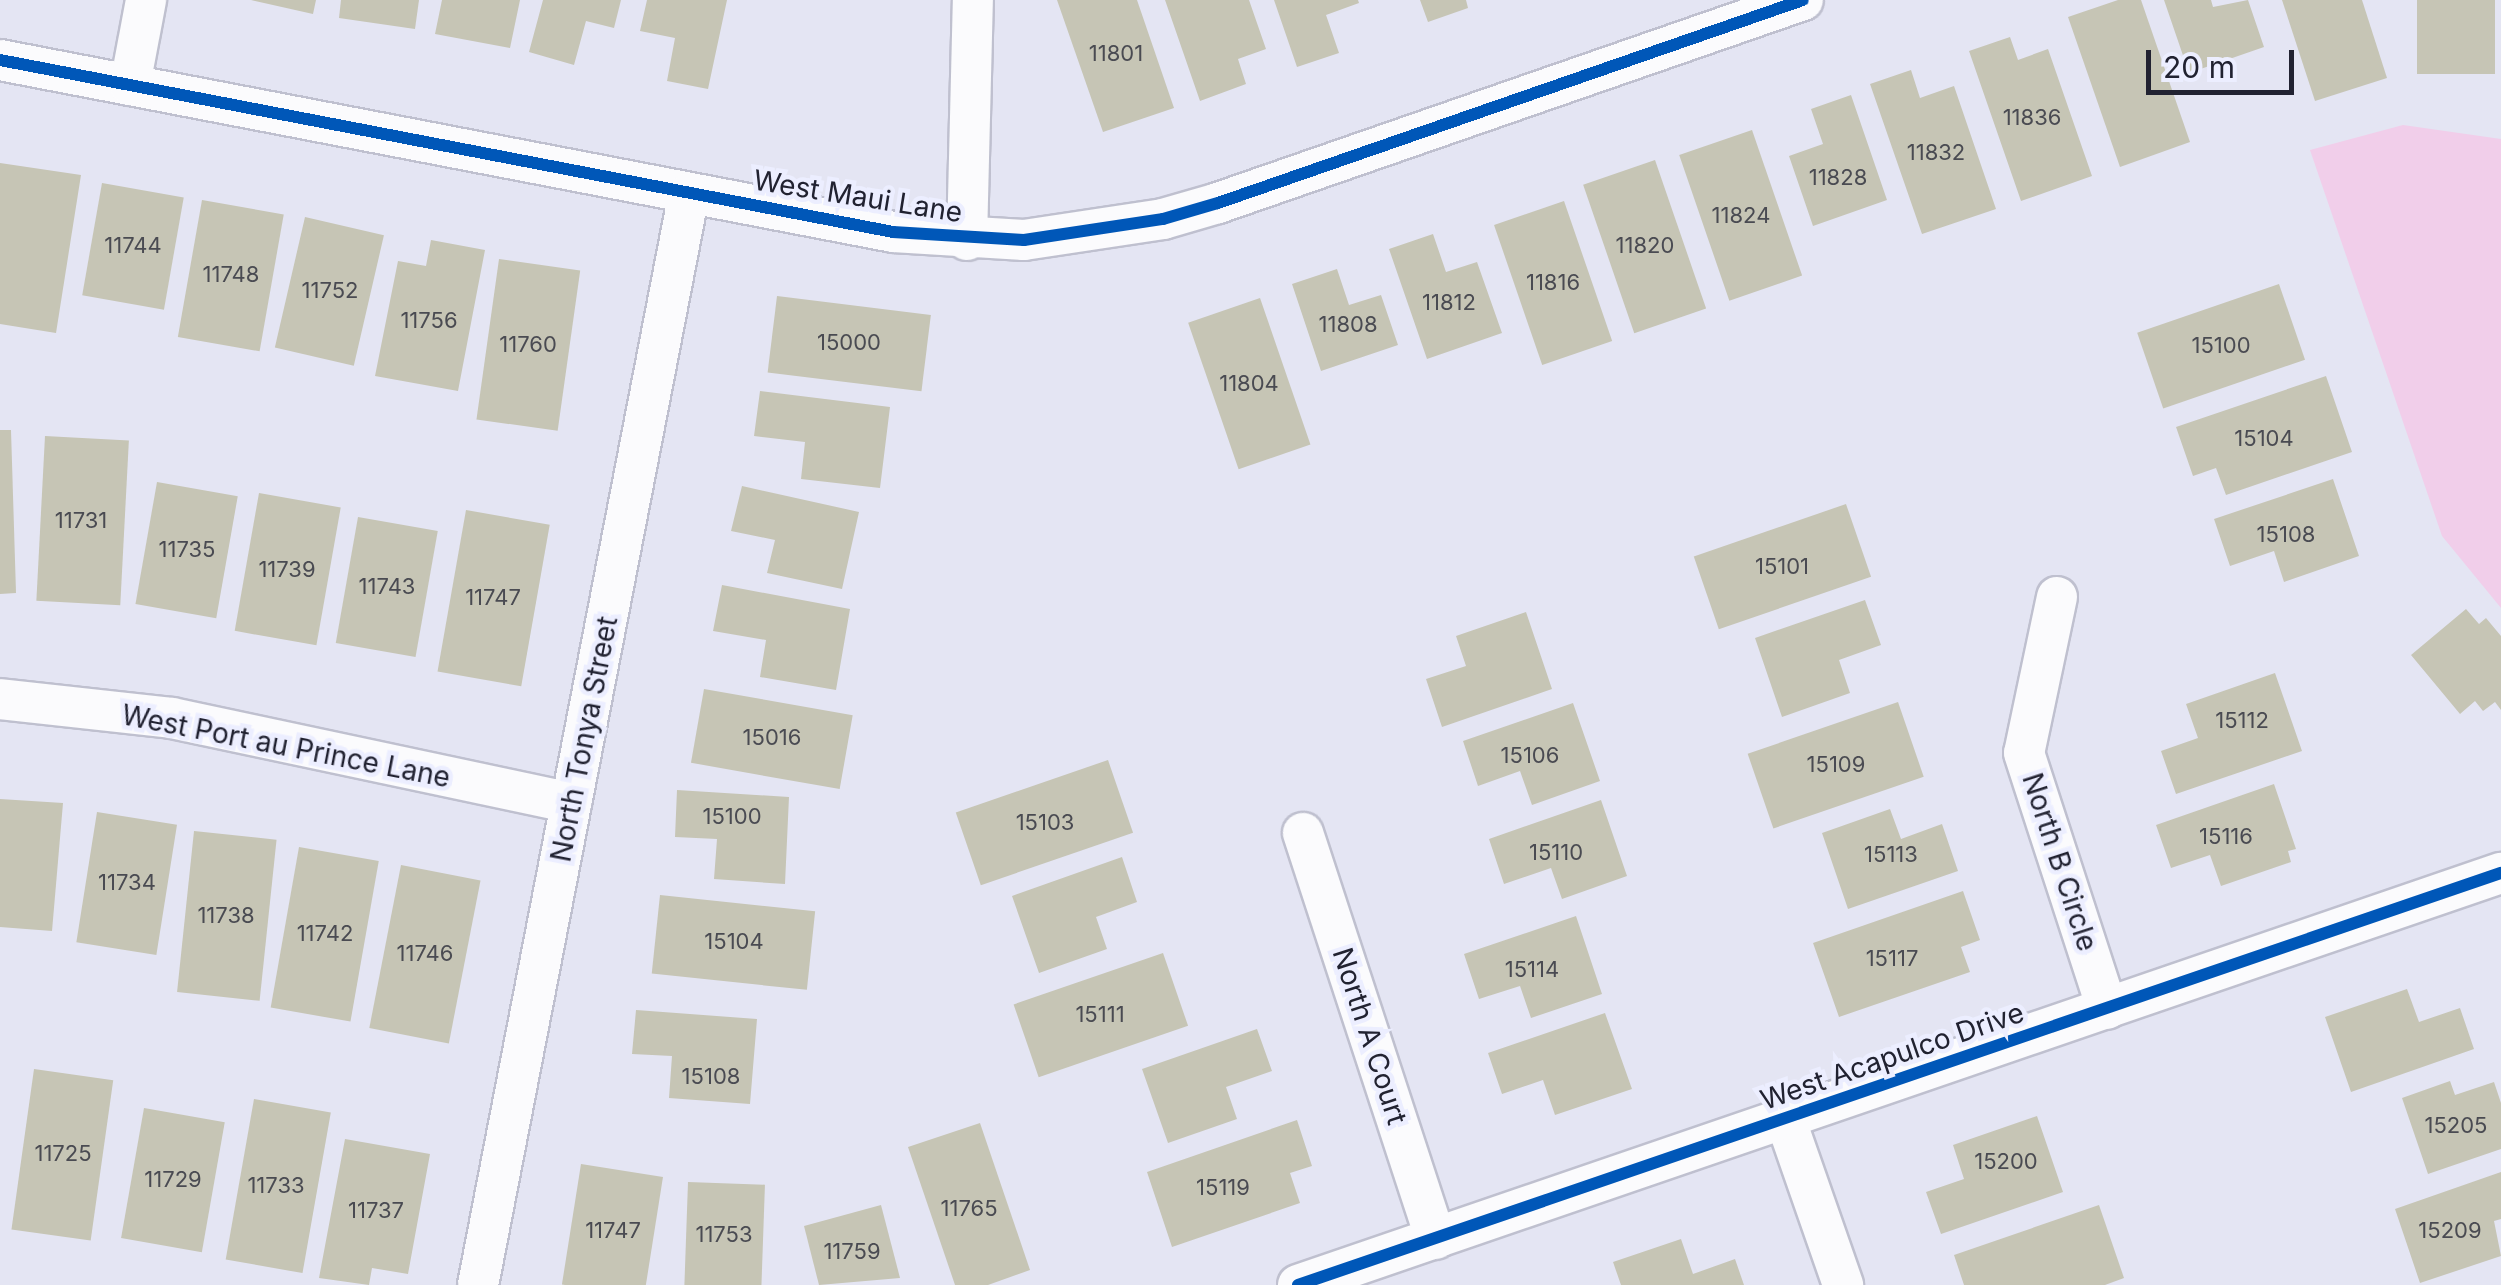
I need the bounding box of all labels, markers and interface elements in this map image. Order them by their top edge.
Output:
scale bar [2151,30,2298,92]
house number: 11801 [1089,41,1143,67]
text: 20 m [2163,49,2235,85]
house number: 11836 [2003,105,2061,131]
house number: 11832 [1907,140,1965,166]
street label: West Maui Lane [751,163,965,229]
house number: 11828 [1809,165,1867,191]
house number: 11824 [1712,203,1770,229]
house number: 11744 [104,233,162,259]
house number: 11820 [1616,233,1674,259]
house number: 11748 [203,262,259,288]
house number: 11816 [1526,270,1580,296]
house number: 11752 [302,278,358,304]
house number: 11812 [1422,290,1476,316]
house number: 11756 [400,308,458,334]
house number: 11808 [1319,312,1377,338]
house number: 15000 [817,330,881,356]
house number: 11760 [499,332,557,358]
house number: 15100 [2191,333,2251,359]
house number: 11804 [1219,371,1279,397]
house number: 15104 [2234,426,2294,452]
house number: 11731 [55,508,107,534]
house number: 15108 [2257,522,2315,548]
house number: 11735 [159,537,215,563]
house number: 15101 [1755,554,1809,580]
house number: 11739 [258,557,316,583]
house number: 11743 [359,574,415,600]
house number: 11747 [465,585,521,611]
street label: North Tonya Street [544,613,624,865]
street label: West Port au Prince Lane [119,698,453,794]
house number: 15112 [2215,708,2269,734]
house number: 15016 [743,725,801,751]
house number: 15106 [1501,743,1559,769]
house number: 15109 [1807,752,1865,778]
street label: North B Circle [2015,769,2105,955]
house number: 15100 [702,804,762,830]
house number: 15103 [1016,810,1074,836]
house number: 15116 [2199,824,2253,850]
house number: 15110 [1529,840,1583,866]
house number: 15113 [1864,842,1918,868]
house number: 11734 [98,870,156,896]
house number: 11738 [197,903,255,929]
house number: 11742 [297,921,353,947]
house number: 15104 [704,929,764,955]
house number: 11746 [397,941,453,967]
street label: North A Court [1326,944,1414,1128]
house number: 15117 [1866,946,1918,972]
house number: 15114 [1505,957,1559,983]
street label: West Acapulco Drive [1756,995,2028,1117]
house number: 15111 [1075,1002,1125,1028]
house number: 15108 [682,1064,740,1090]
house number: 15205 [2425,1113,2487,1139]
house number: 11725 [34,1141,92,1167]
house number: 15200 [1974,1149,2038,1175]
house number: 11729 [144,1167,202,1193]
house number: 11733 [247,1173,305,1199]
house number: 15119 [1196,1175,1250,1201]
house number: 11765 [940,1196,998,1222]
house number: 11737 [348,1198,404,1224]
house number: 11747 [585,1218,641,1244]
house number: 15209 [2418,1218,2482,1244]
house number: 11753 [695,1222,753,1248]
house number: 11759 [823,1239,881,1265]

